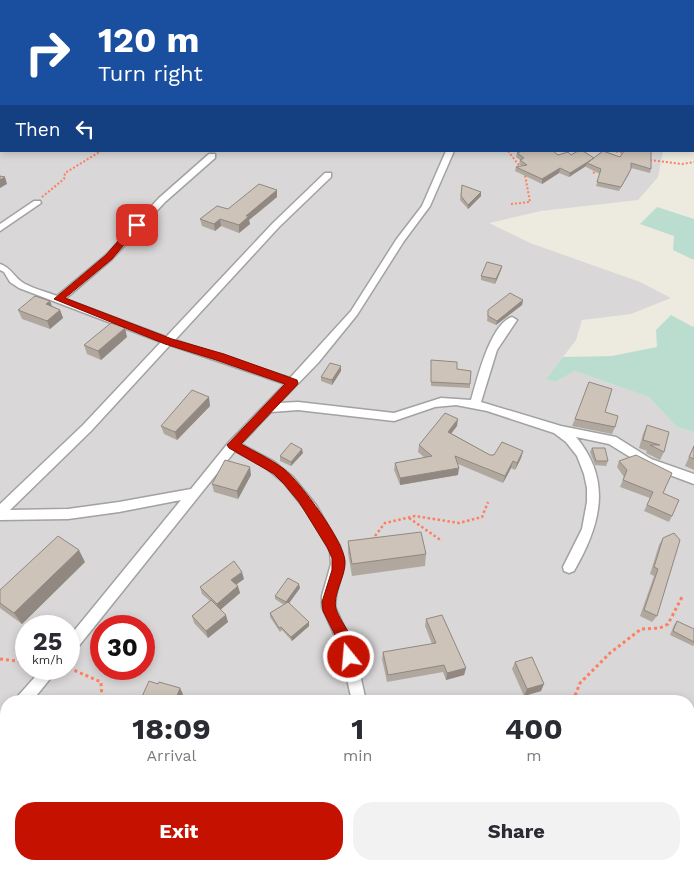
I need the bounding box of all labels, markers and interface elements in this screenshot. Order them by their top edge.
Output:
text: 120 m [98,19,199,61]
icon: right [15,20,80,85]
text: Turn right [98,61,203,86]
icon: left [71,115,99,143]
text: Then [15,118,61,141]
pin [116,204,158,246]
icon: arrive [123,211,151,239]
speed limit sign: 30 [90,615,155,680]
text: 25 [33,627,62,656]
position arrow [322,630,374,682]
text: km/h [32,653,63,667]
text: 18:09 [132,711,211,746]
text: 1 [351,711,364,746]
text: 400 [505,711,563,746]
text: Arrival [147,746,197,765]
text: min [343,746,373,765]
text: m [526,746,541,765]
button: Exit [15,802,343,860]
button: Share [353,802,680,860]

